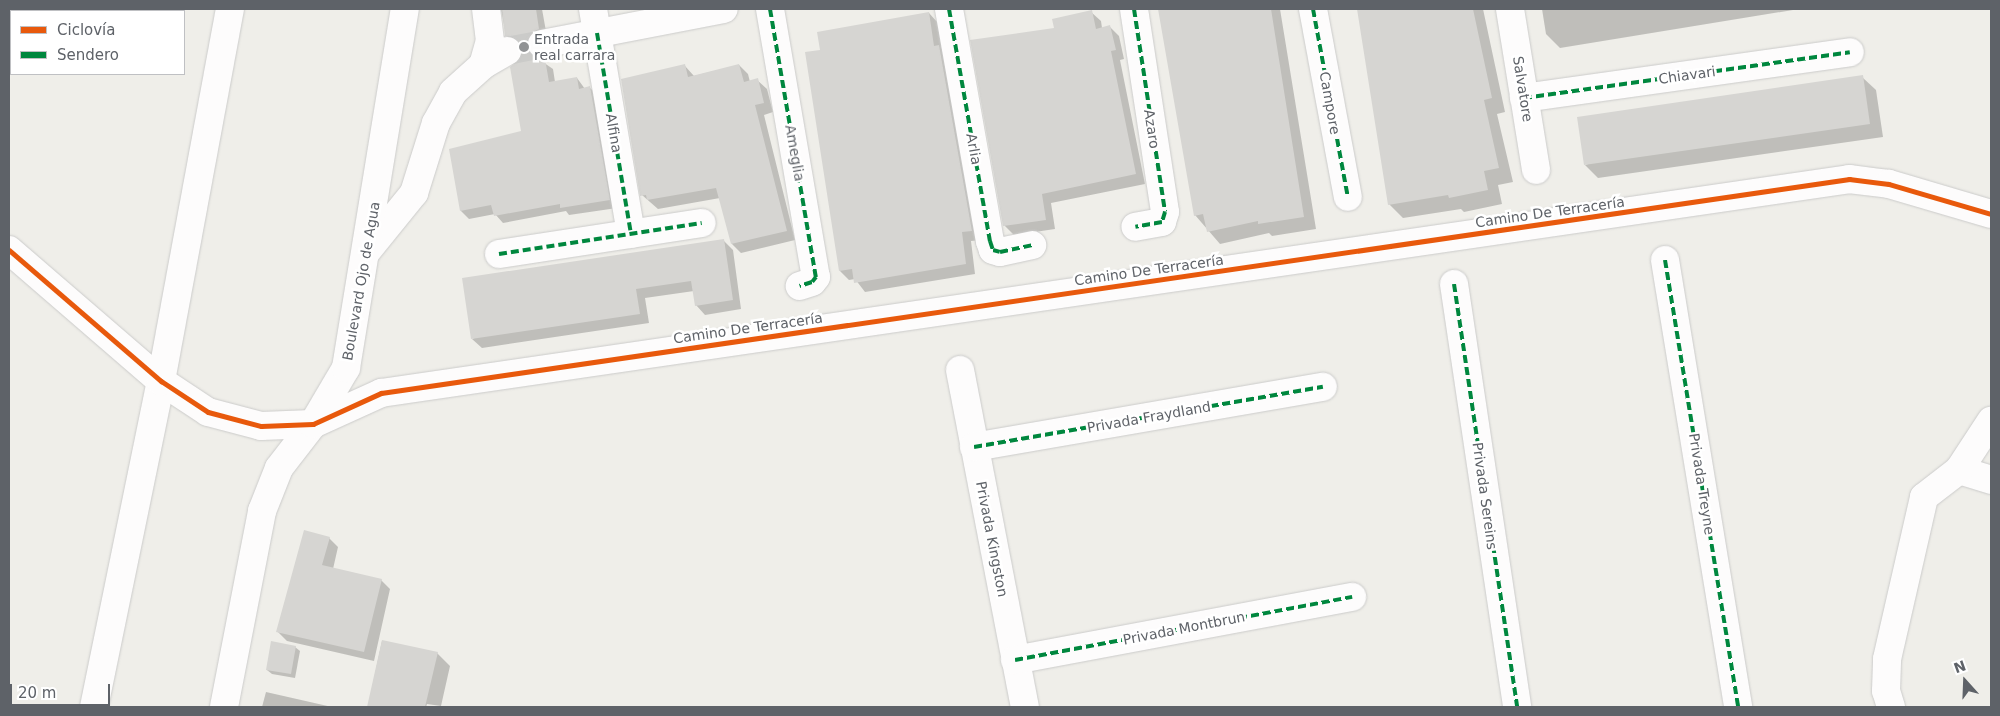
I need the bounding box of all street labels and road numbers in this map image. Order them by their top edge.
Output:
street label: Salvatore [1510,55,1536,123]
street label: Chiavari [1657,63,1717,87]
street label: Campore [1316,70,1344,136]
street label: Azaro [1141,108,1163,150]
street label: Alfina [602,112,626,154]
street label: Ameglia [782,123,808,183]
street label: Arlia [963,132,985,166]
street label: Camino De Terracería [1474,193,1626,231]
street label: Boulevard Ojo de Agua [339,200,383,362]
street label: Camino De Terracería [1073,251,1225,289]
street label: Camino De Terracería [672,309,824,347]
street label: Privada Fraydland [1086,398,1212,436]
street label: Privada Treyne [1686,432,1718,536]
street label: Privada Sereins [1469,441,1501,551]
street label: Privada Kingston [973,480,1011,598]
street label: Privada Montbrun [1122,608,1246,648]

